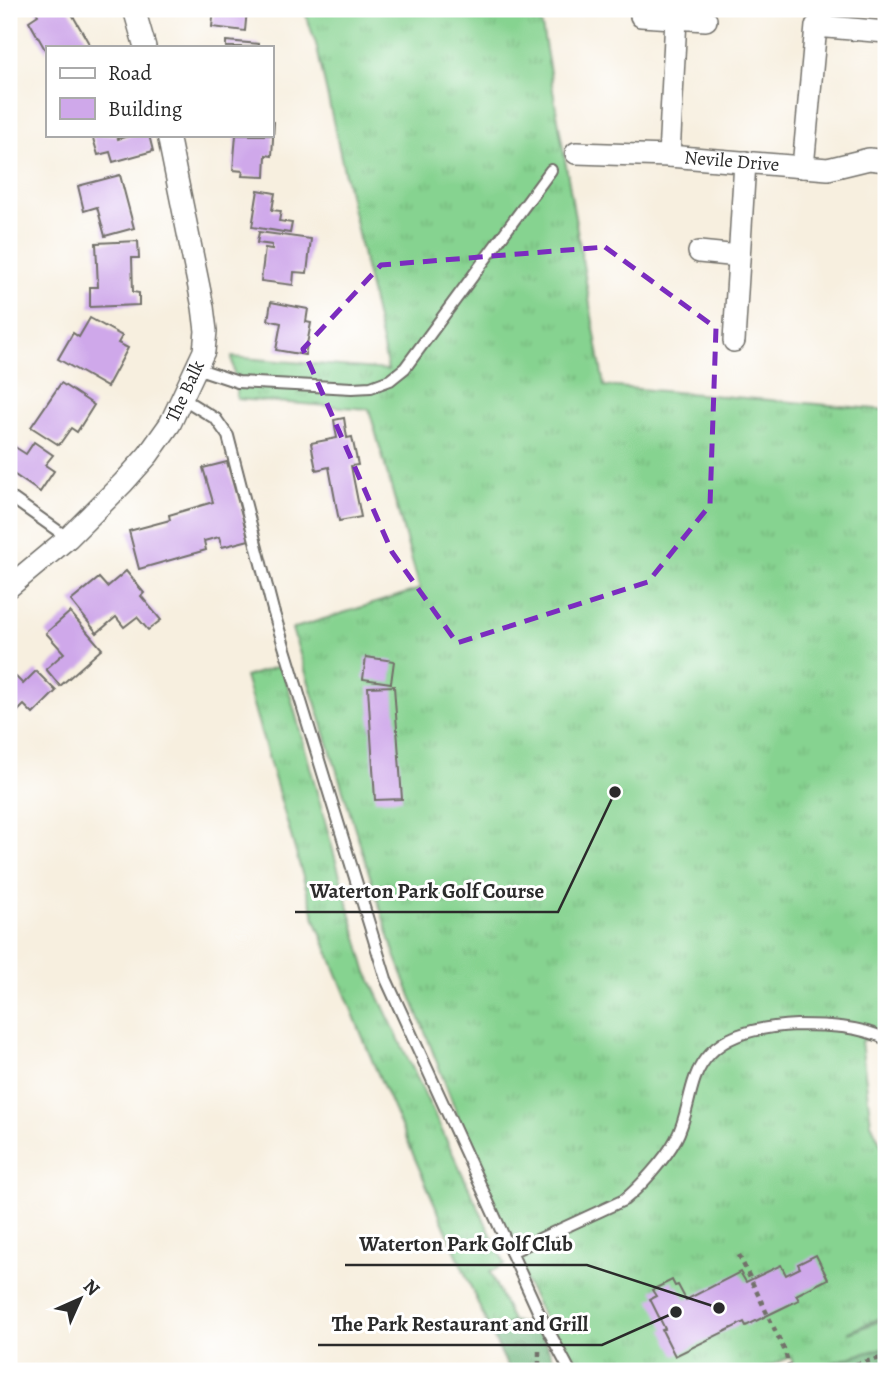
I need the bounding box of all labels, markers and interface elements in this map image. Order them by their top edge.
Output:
legend [46,46,273,136]
text: Road [108,59,152,87]
text: Building [108,95,183,123]
street label: Nevile Drive [683,144,780,178]
street label: The Balk [160,356,211,427]
callout: Waterton Park Golf Course [295,870,558,912]
text: Waterton Park Golf Course [309,877,545,905]
callout: Waterton Park Golf Club [345,1223,587,1265]
text: Waterton Park Golf Club [358,1230,573,1258]
north arrow [46,1264,116,1334]
text: N [77,1274,106,1302]
callout: The Park Restaurant and Grill [318,1303,602,1345]
text: The Park Restaurant and Grill [332,1310,589,1338]

